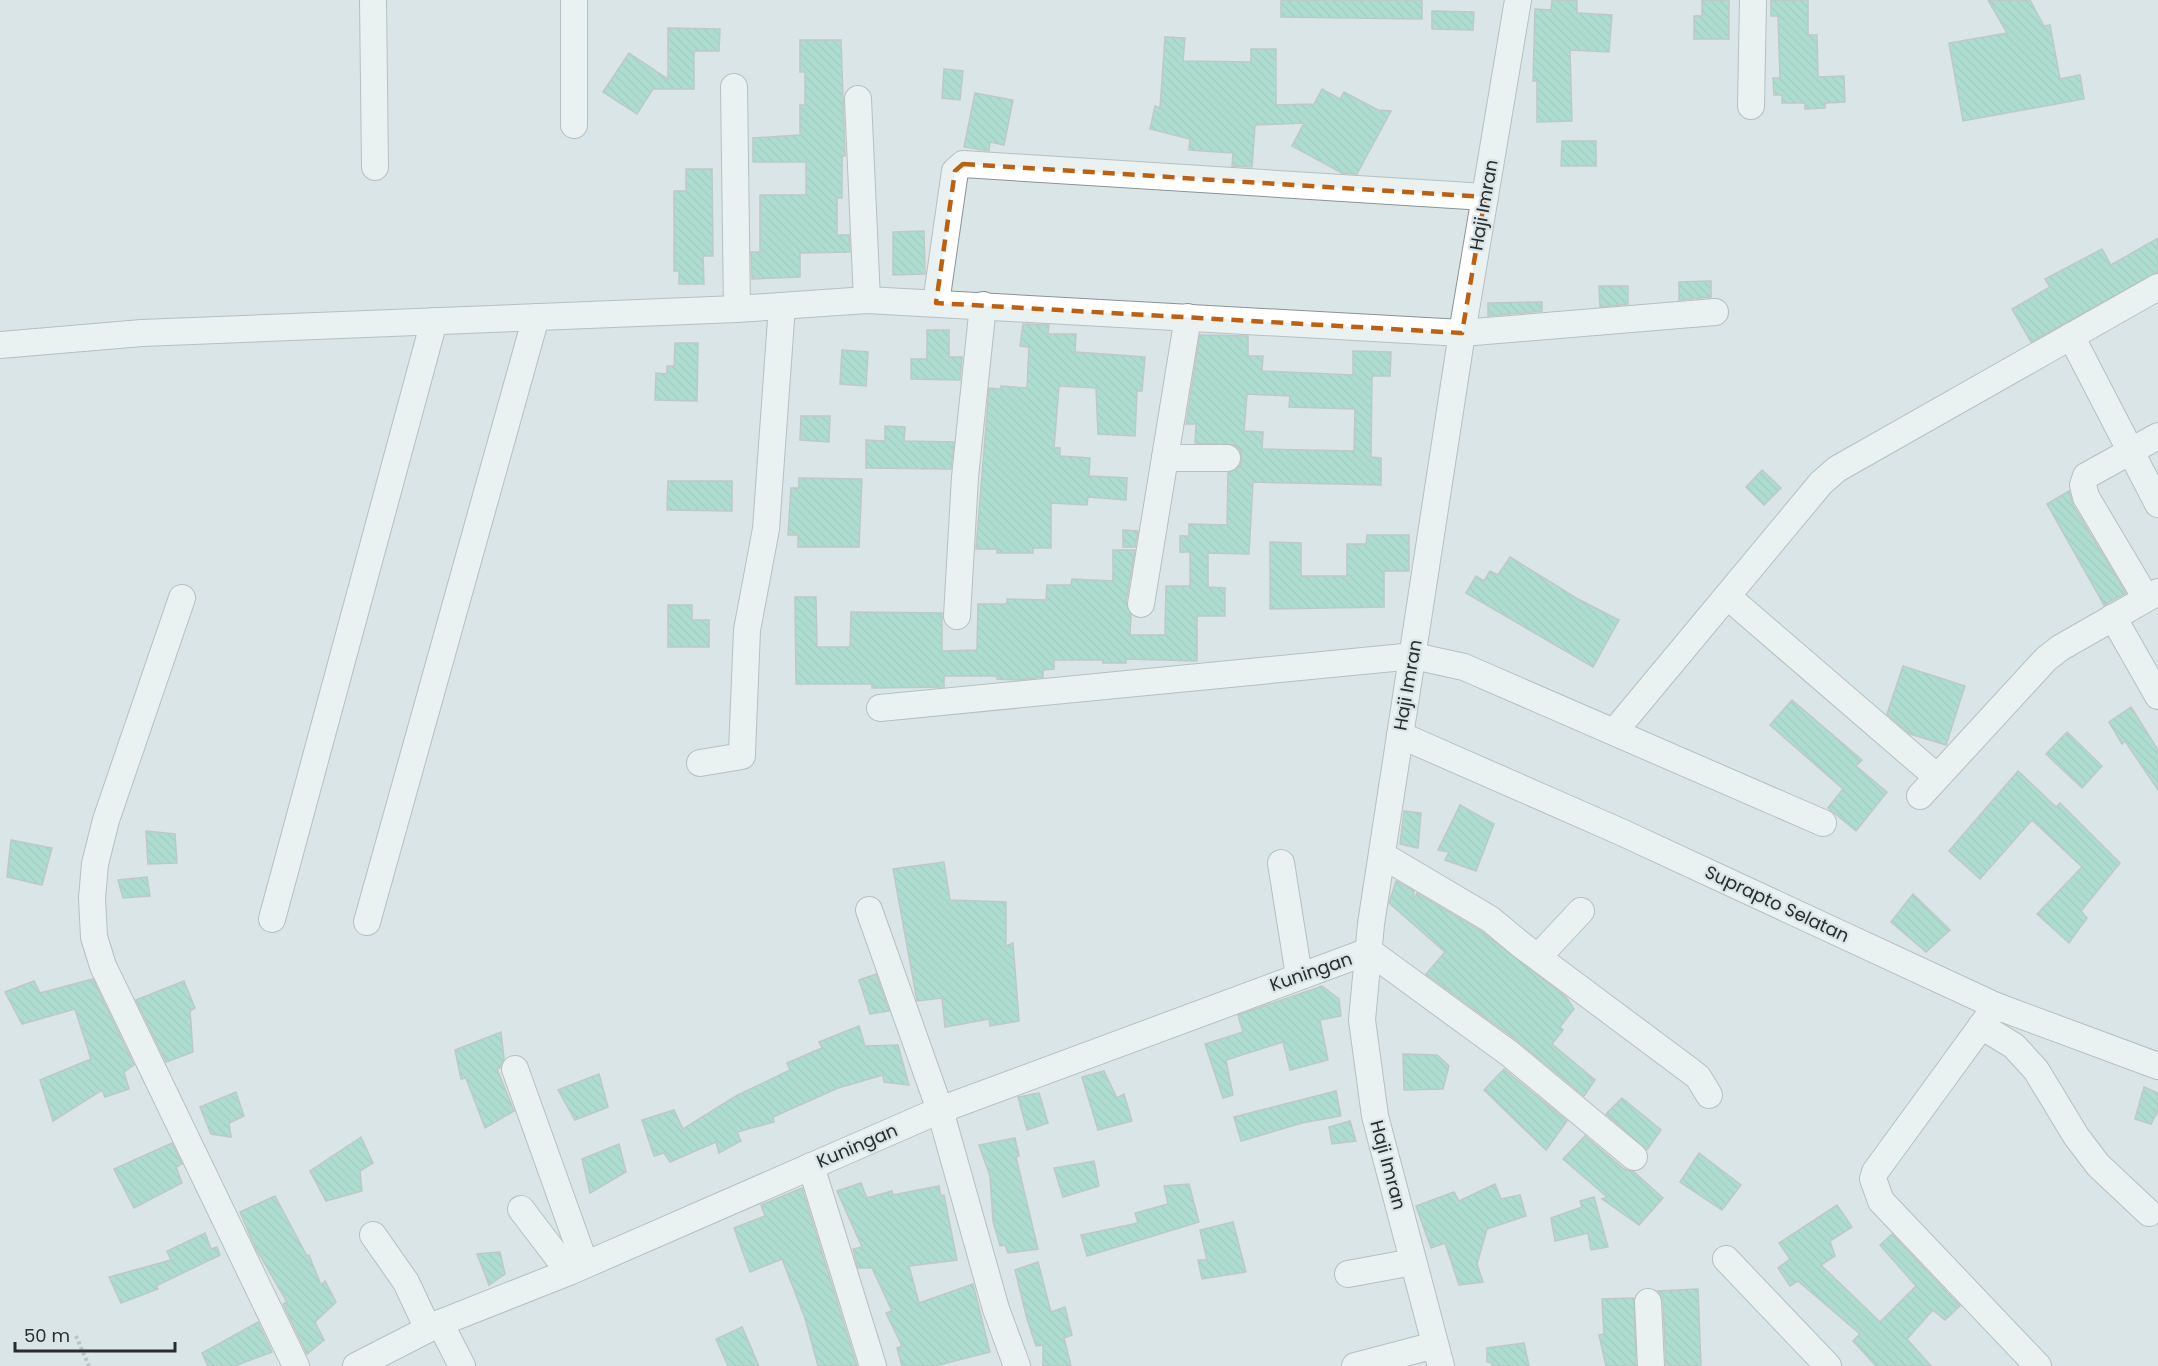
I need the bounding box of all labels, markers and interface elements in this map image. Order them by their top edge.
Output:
street label: Haji Imran [1463,158,1504,252]
street label: Haji Imran [1387,638,1428,732]
street label: Suprapto Selatan [1701,859,1854,948]
street label: Kuningan [1266,946,1355,997]
street label: Kuningan [813,1117,901,1174]
street label: Haji Imran [1365,1117,1412,1212]
scale bar [15,1315,176,1353]
text: 50 m [24,1323,70,1348]

